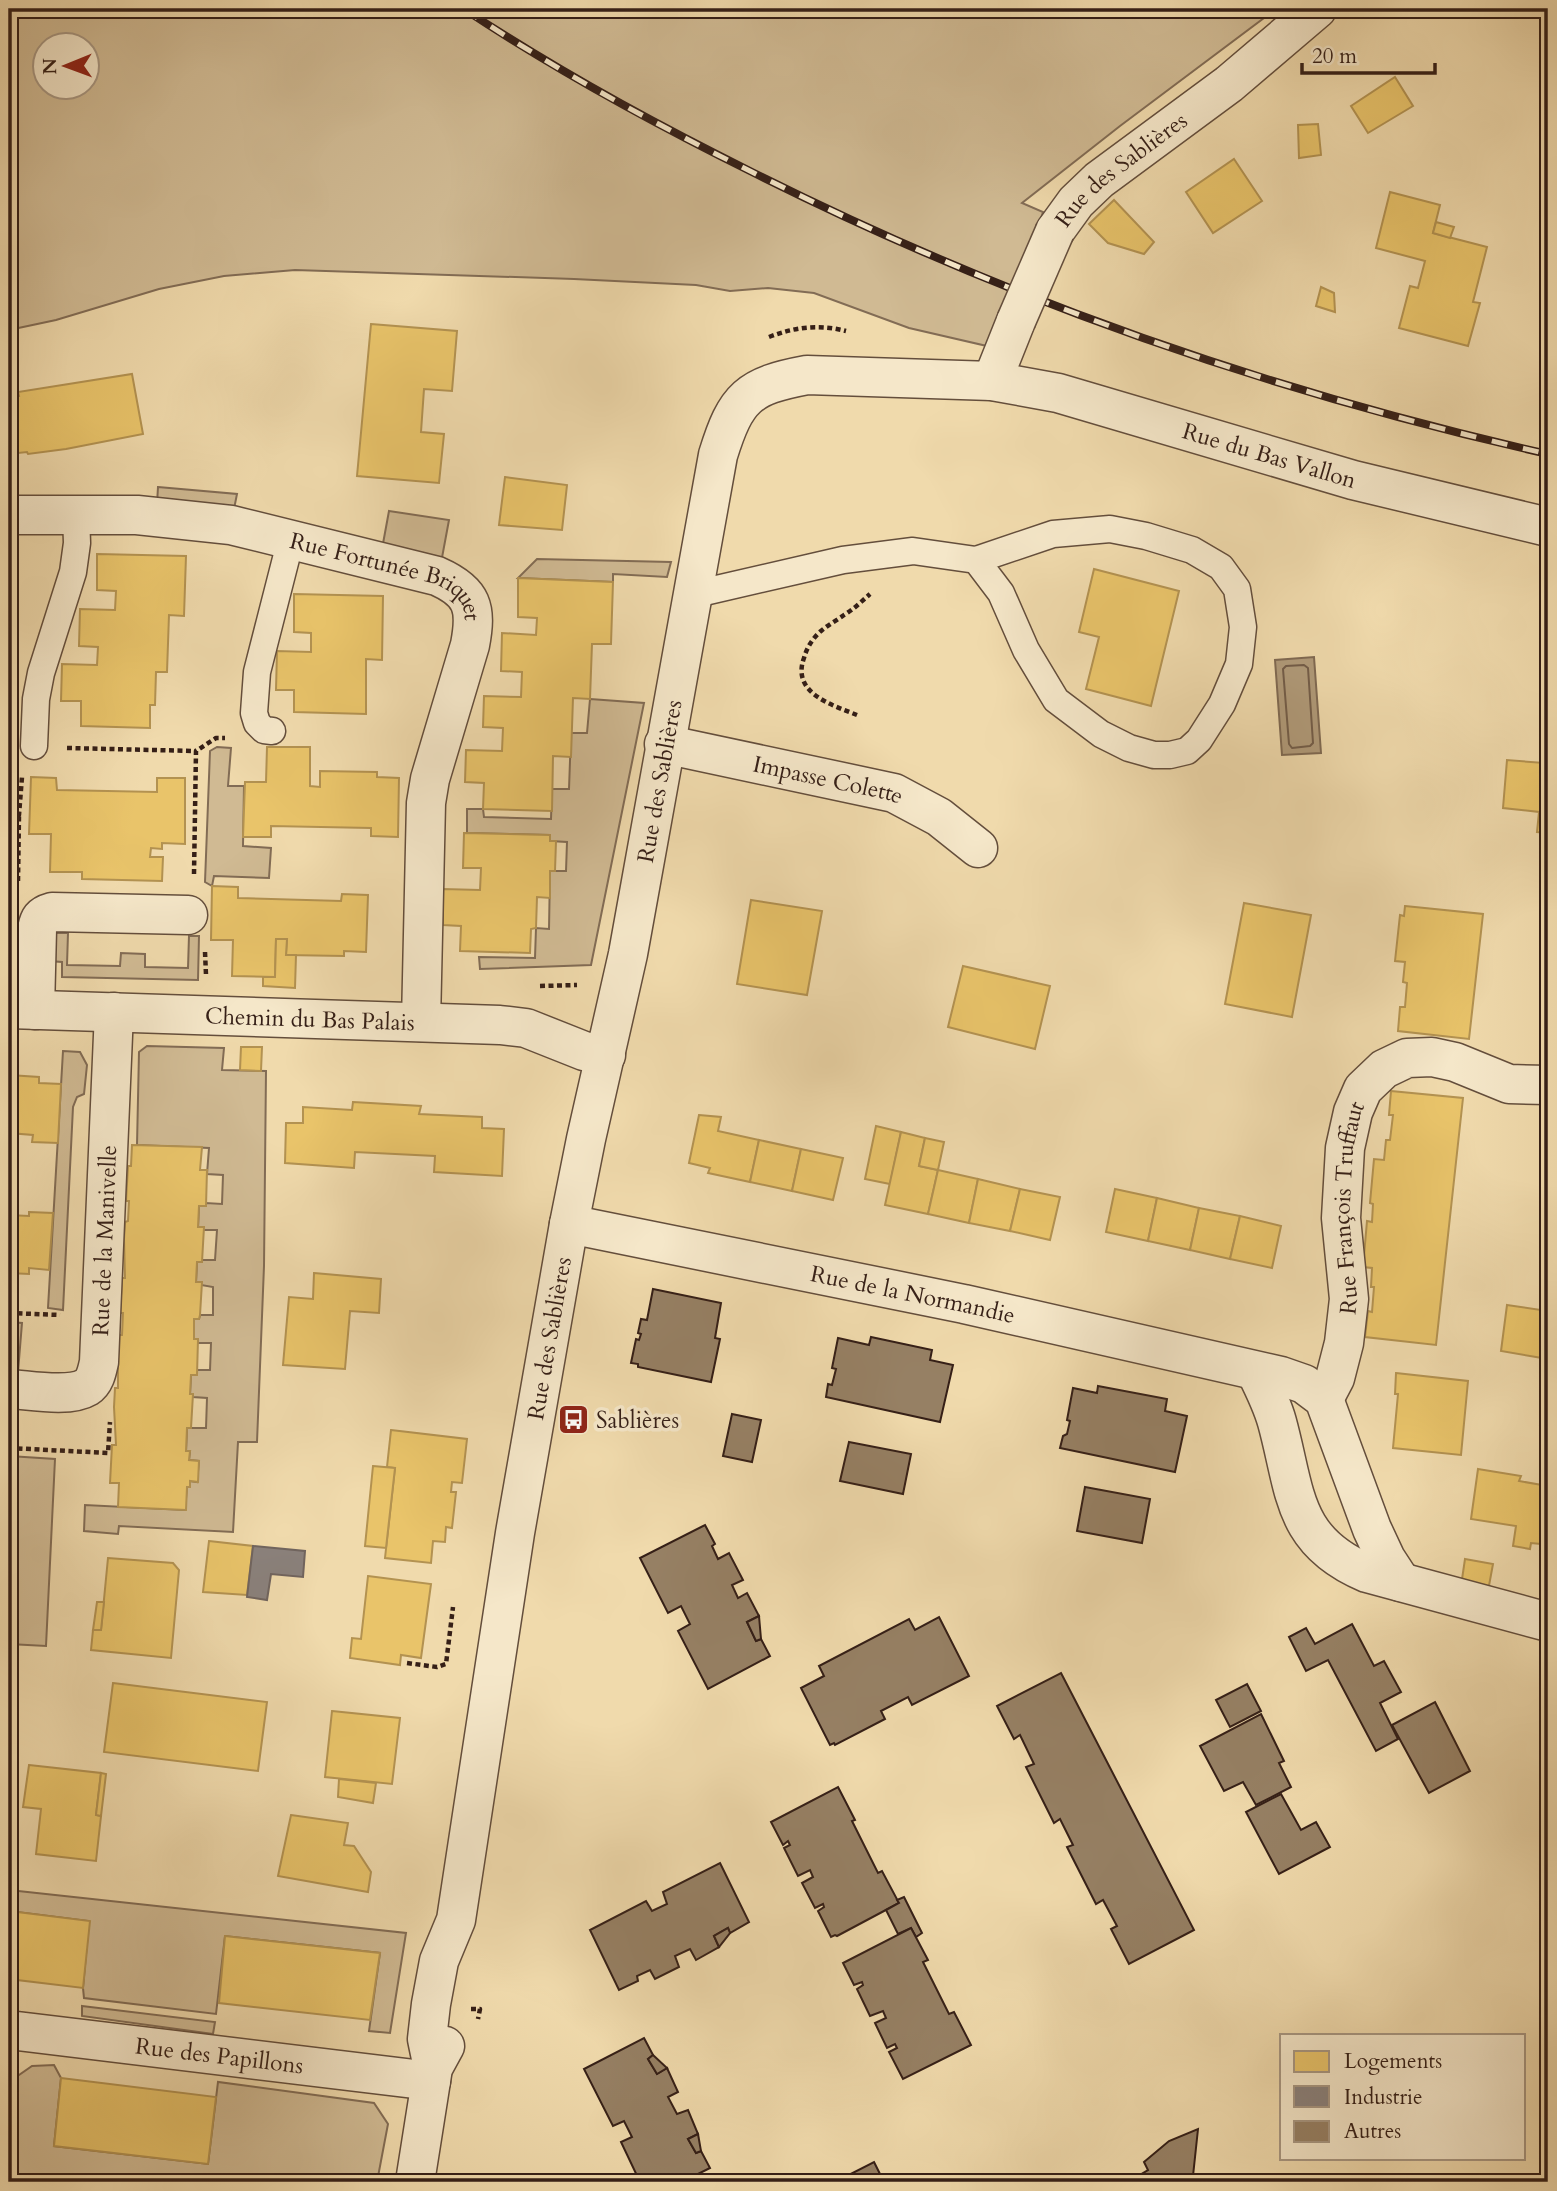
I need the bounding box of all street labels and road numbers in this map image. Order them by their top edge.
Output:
street label: Rue des Sablières [1048,105,1194,233]
street label: Rue du Bas Vallon [1179,416,1360,496]
street label: Rue Fortunée Briquet [287,525,488,621]
street label: Rue des Sablières [630,697,690,865]
street label: Impasse Colette [750,748,909,811]
street label: Chemin du Bas Palais [204,1000,415,1038]
street label: Rue François Truffaut [1326,1096,1372,1316]
street label: Rue de la Manivelle [85,1144,124,1337]
street label: Rue des Sablières [520,1255,579,1422]
street label: Rue de la Normandie [808,1258,1018,1331]
street label: Rue des Papillons [134,2030,305,2081]

